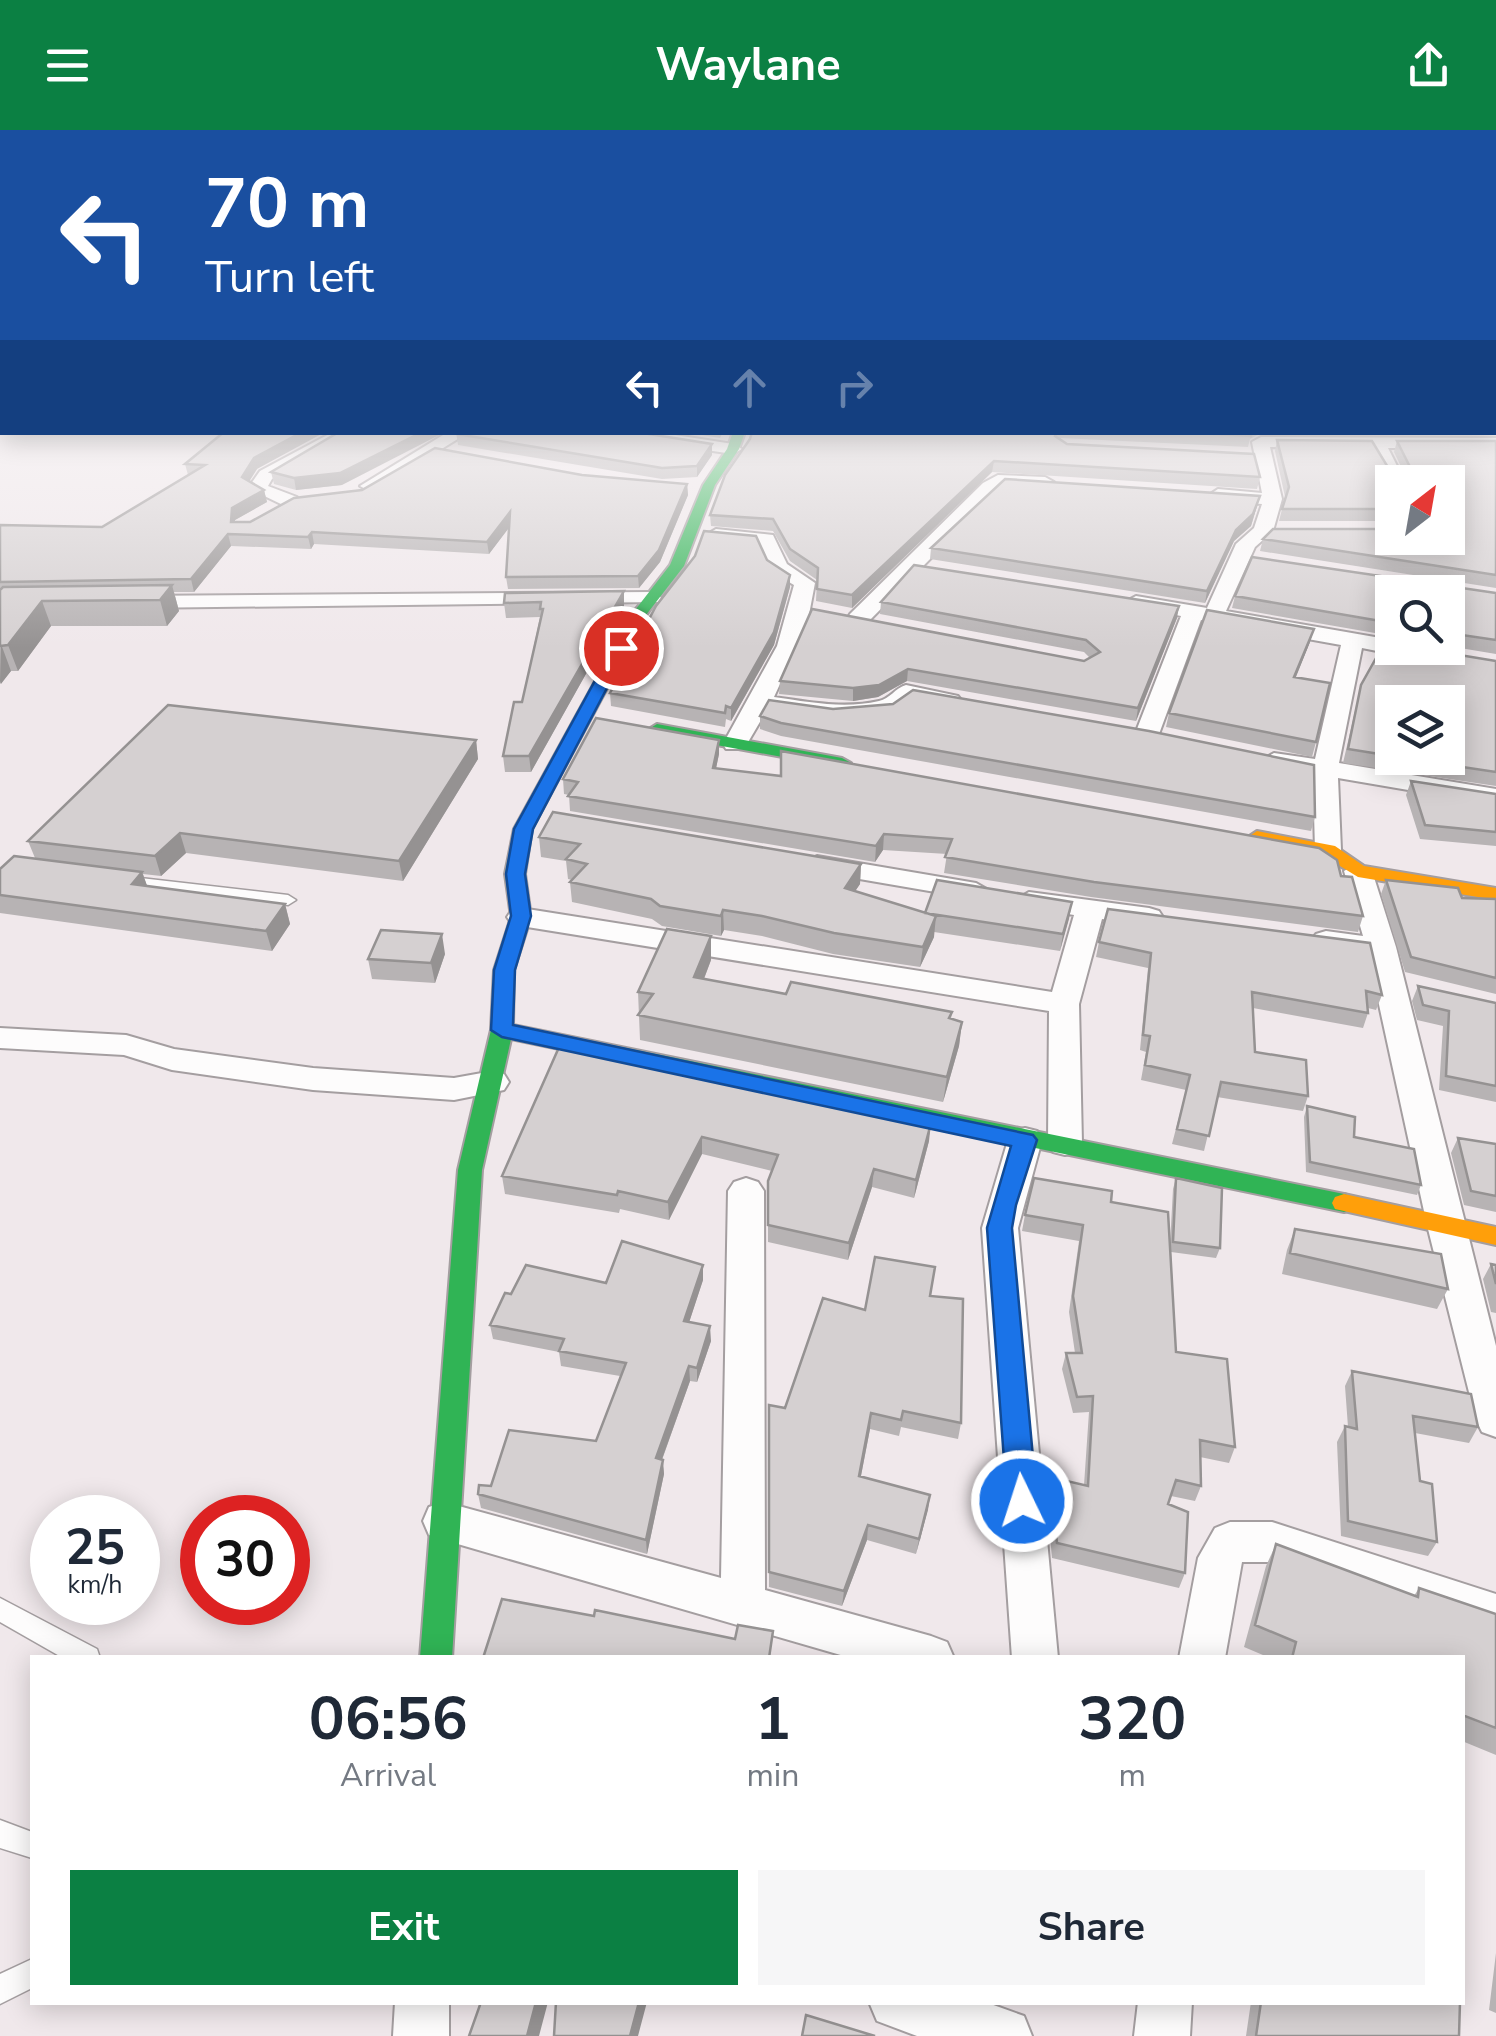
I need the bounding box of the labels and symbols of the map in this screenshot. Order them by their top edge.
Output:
north arrow [1375,465,1465,555]
pin [579,606,664,691]
position arrow [970,1449,1074,1553]
speed limit sign: 30 [180,1495,310,1625]

